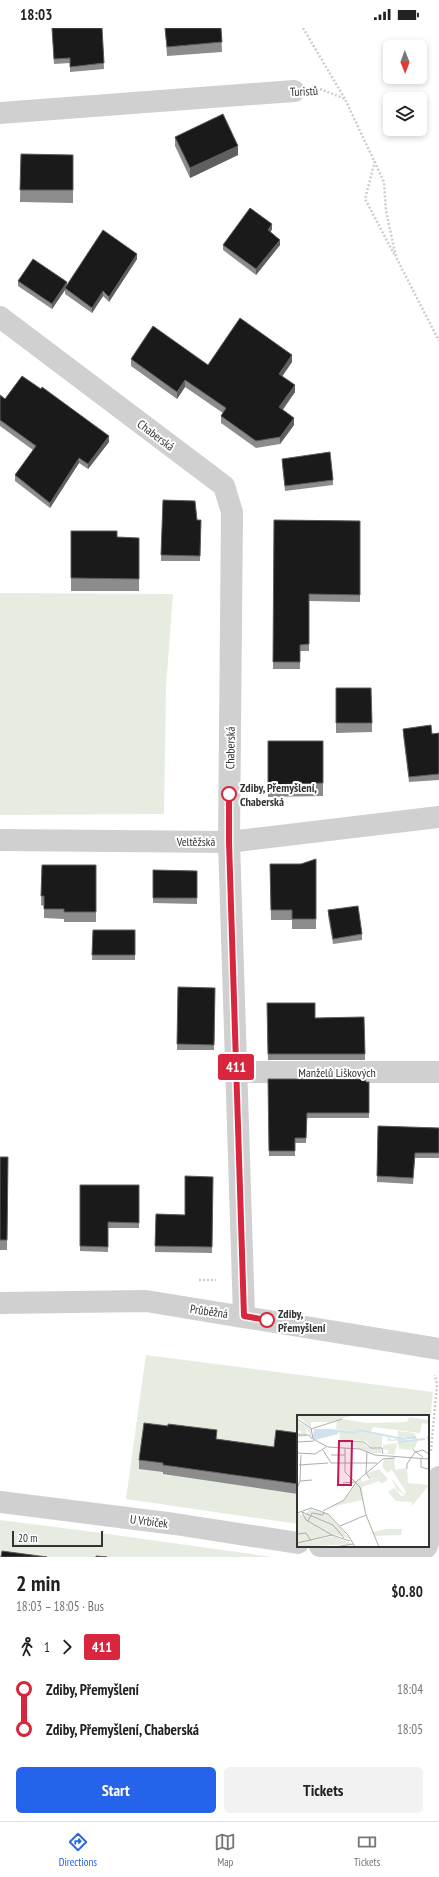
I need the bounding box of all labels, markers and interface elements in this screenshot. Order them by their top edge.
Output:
text: 18:03 [20,5,52,24]
north arrow [383,40,427,84]
map controls [383,40,427,136]
street label: Turistů [290,83,318,99]
button: layers [383,92,427,136]
street label: Chaberská [134,416,178,454]
street label: Chaberská [222,726,238,769]
place label: Zdiby, Přemyšlení, Chaberská [240,780,317,809]
marker: Zdiby, Přemyšlení, Chaberská [221,786,237,802]
street label: Veltěžská [176,834,216,849]
line badge: 411 [213,1054,259,1080]
text: 411 [226,1058,246,1076]
street label: Manželů Liškových [298,1065,376,1080]
street label: Průběžná [189,1301,229,1321]
place label: Zdiby, Přemyšlení [278,1306,326,1335]
marker: Zdiby, Přemyšlení [259,1312,275,1328]
inset map [297,1415,429,1547]
street label: U Vrbiček [129,1511,169,1531]
scale bar [12,1529,103,1548]
text: 20 m [18,1531,37,1545]
text: 2 min [16,1569,60,1597]
text: $0.80 [391,1582,423,1601]
text: 18:03 – 18:05 · Bus [16,1598,104,1615]
icon: walk [16,1636,38,1658]
icon: forward [56,1636,78,1658]
text: 411 [92,1638,112,1656]
text: 1 [44,1639,50,1656]
text: Zdiby, Přemyšlení [46,1680,139,1699]
text: 18:04 [397,1681,423,1698]
text: Zdiby, Přemyšlení, Chaberská [46,1720,199,1739]
text: 18:05 [397,1721,423,1738]
button: Start [16,1767,216,1813]
button: Tickets [224,1767,423,1813]
tab: Directions [59,1831,97,1869]
tab: Map [214,1831,236,1869]
tab: Tickets [354,1831,380,1869]

